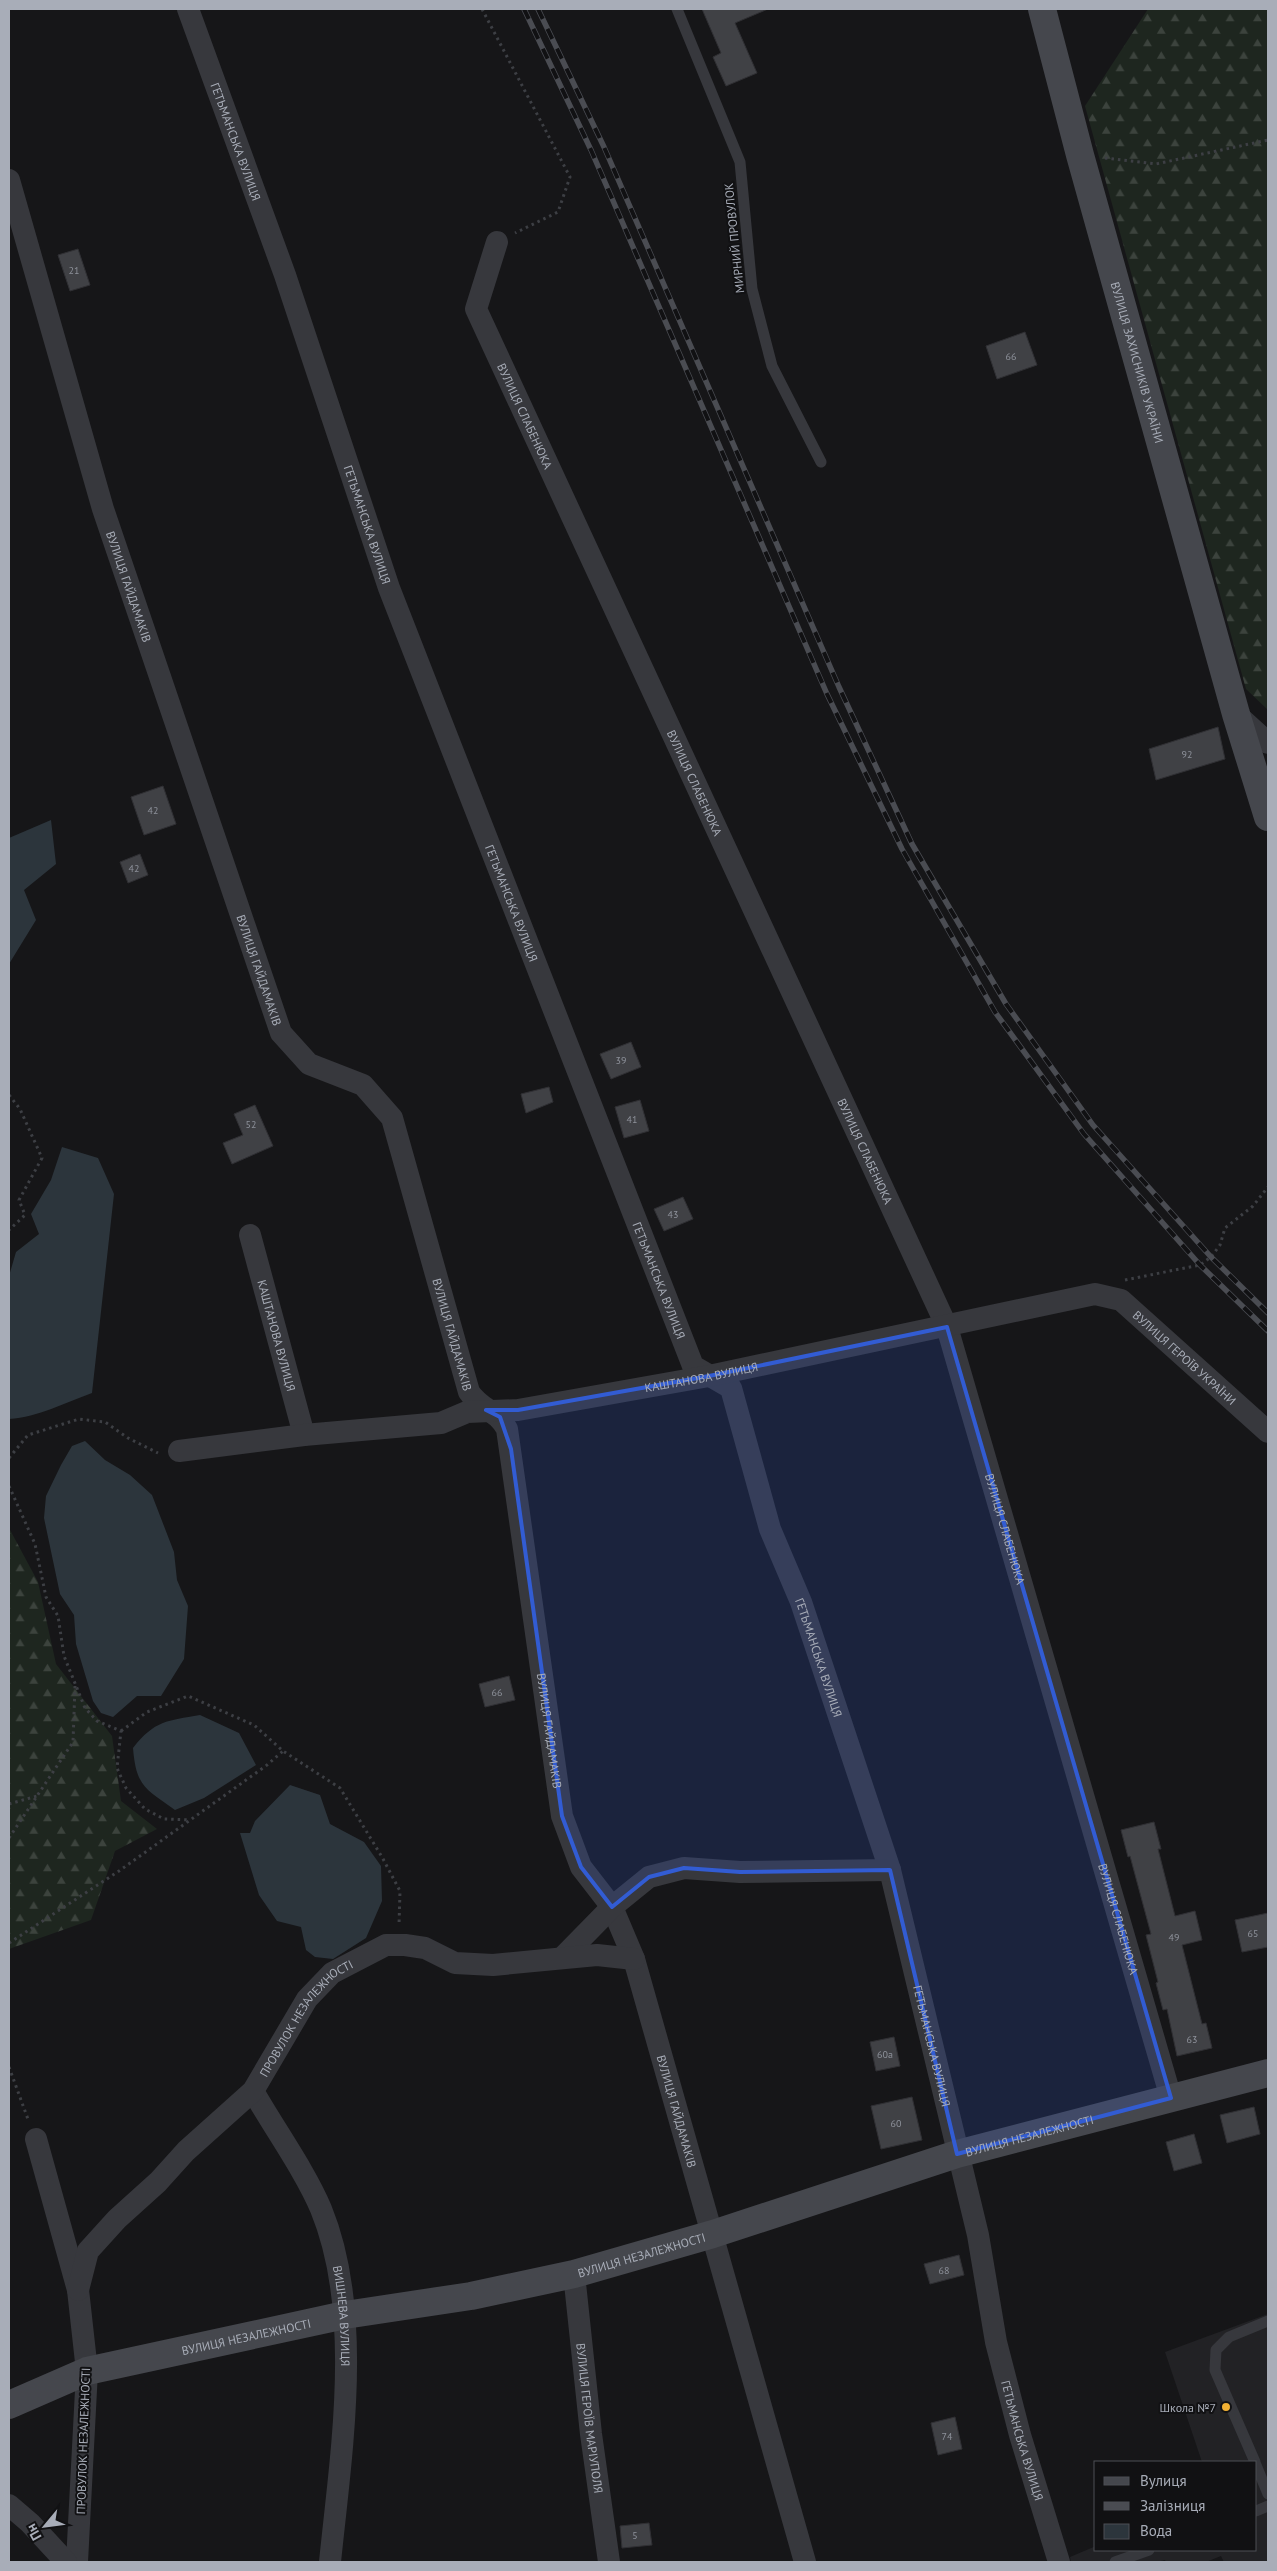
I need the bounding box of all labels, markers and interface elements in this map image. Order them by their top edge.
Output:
street label: ГЕТЬМАНСЬКА ВУЛИЦЯ [208,80,265,202]
street label: МИРНИЙ ПРОВУЛОК [721,182,747,294]
house number: 21 [69,264,79,277]
street label: ВУЛИЦЯ ЗАХИСНИКІВ УКРАЇНИ [1108,280,1167,445]
house number: 66 [1006,350,1016,363]
street label: ВУЛИЦЯ СЛАБЕНЮКА [495,361,556,471]
street label: ГЕТЬМАНСЬКА ВУЛИЦЯ [341,463,395,586]
street label: ВУЛИЦЯ ГАЙДАМАКІВ [103,529,155,644]
street label: ВУЛИЦЯ СЛАБЕНЮКА [664,727,726,838]
house number: 92 [1182,748,1192,761]
house number: 42 [148,804,158,817]
street label: ГЕТЬМАНСЬКА ВУЛИЦЯ [482,842,542,964]
house number: 42 [129,862,139,875]
street label: ВУЛИЦЯ ГАЙДАМАКІВ [234,912,285,1028]
house number: 39 [616,1054,626,1067]
street label: ВУЛИЦЯ СЛАБЕНЮКА [835,1096,897,1206]
house number: 41 [627,1113,637,1126]
house number: 52 [246,1118,256,1131]
house number: 43 [668,1208,678,1221]
street label: ГЕТЬМАНСЬКА ВУЛИЦЯ [630,1219,689,1341]
street label: ВУЛИЦЯ ГАЙДАМАКІВ [430,1276,476,1392]
street label: КАШТАНОВА ВУЛИЦЯ [255,1278,299,1393]
street label: ВУЛИЦЯ ГЕРОЇВ УКРАЇНИ [1130,1307,1240,1408]
street label: КАШТАНОВА ВУЛИЦЯ [643,1358,759,1395]
street label: ВУЛИЦЯ СЛАБЕНЮКА [982,1472,1029,1586]
street label: ГЕТЬМАНСЬКА ВУЛИЦЯ [793,1595,846,1719]
street label: ВУЛИЦЯ ГАЙДАМАКІВ [534,1672,565,1789]
house number: 66 [492,1686,502,1699]
street label: ВУЛИЦЯ СЛАБЕНЮКА [1096,1861,1142,1976]
house number: 65 [1248,1927,1258,1940]
house number: 49 [1169,1931,1179,1944]
street label: ПРОВУЛОК НЕЗАЛЕЖНОСТІ [256,1956,355,2079]
street label: ГЕТЬМАНСЬКА ВУЛИЦЯ [911,1984,954,2108]
house number: 63 [1187,2033,1197,2046]
house number: 60а [877,2048,893,2061]
street label: ВУЛИЦЯ ГАЙДАМАКІВ [654,2053,700,2169]
street label: ВУЛИЦЯ НЕЗАЛЕЖНОСТІ [964,2111,1095,2159]
house number: 60 [891,2117,902,2130]
street label: ВУЛИЦЯ НЕЗАЛЕЖНОСТІ [576,2229,707,2280]
street label: ВИШНЕВА ВУЛИЦЯ [330,2264,354,2366]
house number: 68 [939,2264,949,2277]
street label: ВУЛИЦЯ НЕЗАЛЕЖНОСТІ [180,2315,312,2358]
street label: ВУЛИЦЯ ГЕРОЇВ МАРІУПОЛЯ [574,2342,607,2494]
street label: ПРОВУЛОК НЕЗАЛЕЖНОСТІ [73,2367,93,2515]
street label: ГЕТЬМАНСЬКА ВУЛИЦЯ [999,2379,1047,2502]
place label: Школа №7 [1160,2400,1216,2415]
marker: Школа №7 [1220,2401,1232,2413]
house number: 74 [942,2430,953,2443]
legend [1094,2461,1257,2551]
text: Вулиця [1140,2471,1187,2490]
text: Залізниця [1140,2496,1205,2515]
north arrow [20,2501,70,2551]
text: Пн [22,2521,45,2544]
text: Вода [1140,2521,1172,2540]
house number: 5 [632,2529,638,2542]

